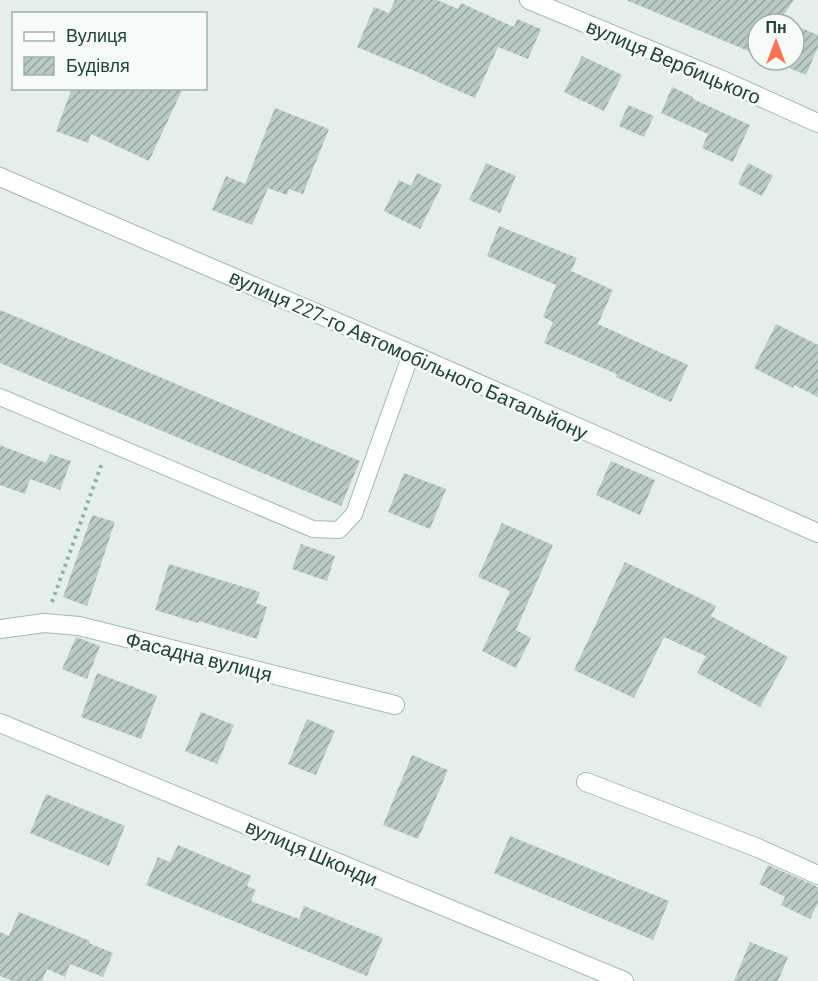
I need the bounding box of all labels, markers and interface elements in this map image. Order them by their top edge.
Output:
legend [12,12,207,90]
north arrow [746,12,806,72]
street label: вулиця Вербицького [583,13,765,109]
text: Пн [765,17,787,36]
text: Вулиця [66,24,127,46]
text: Будівля [66,54,130,76]
street label: вулиця 227-го Автомобільного Батальйону [226,264,592,444]
street label: Фасадна вулиця [123,626,275,686]
street label: вулиця Шконди [242,813,382,891]

